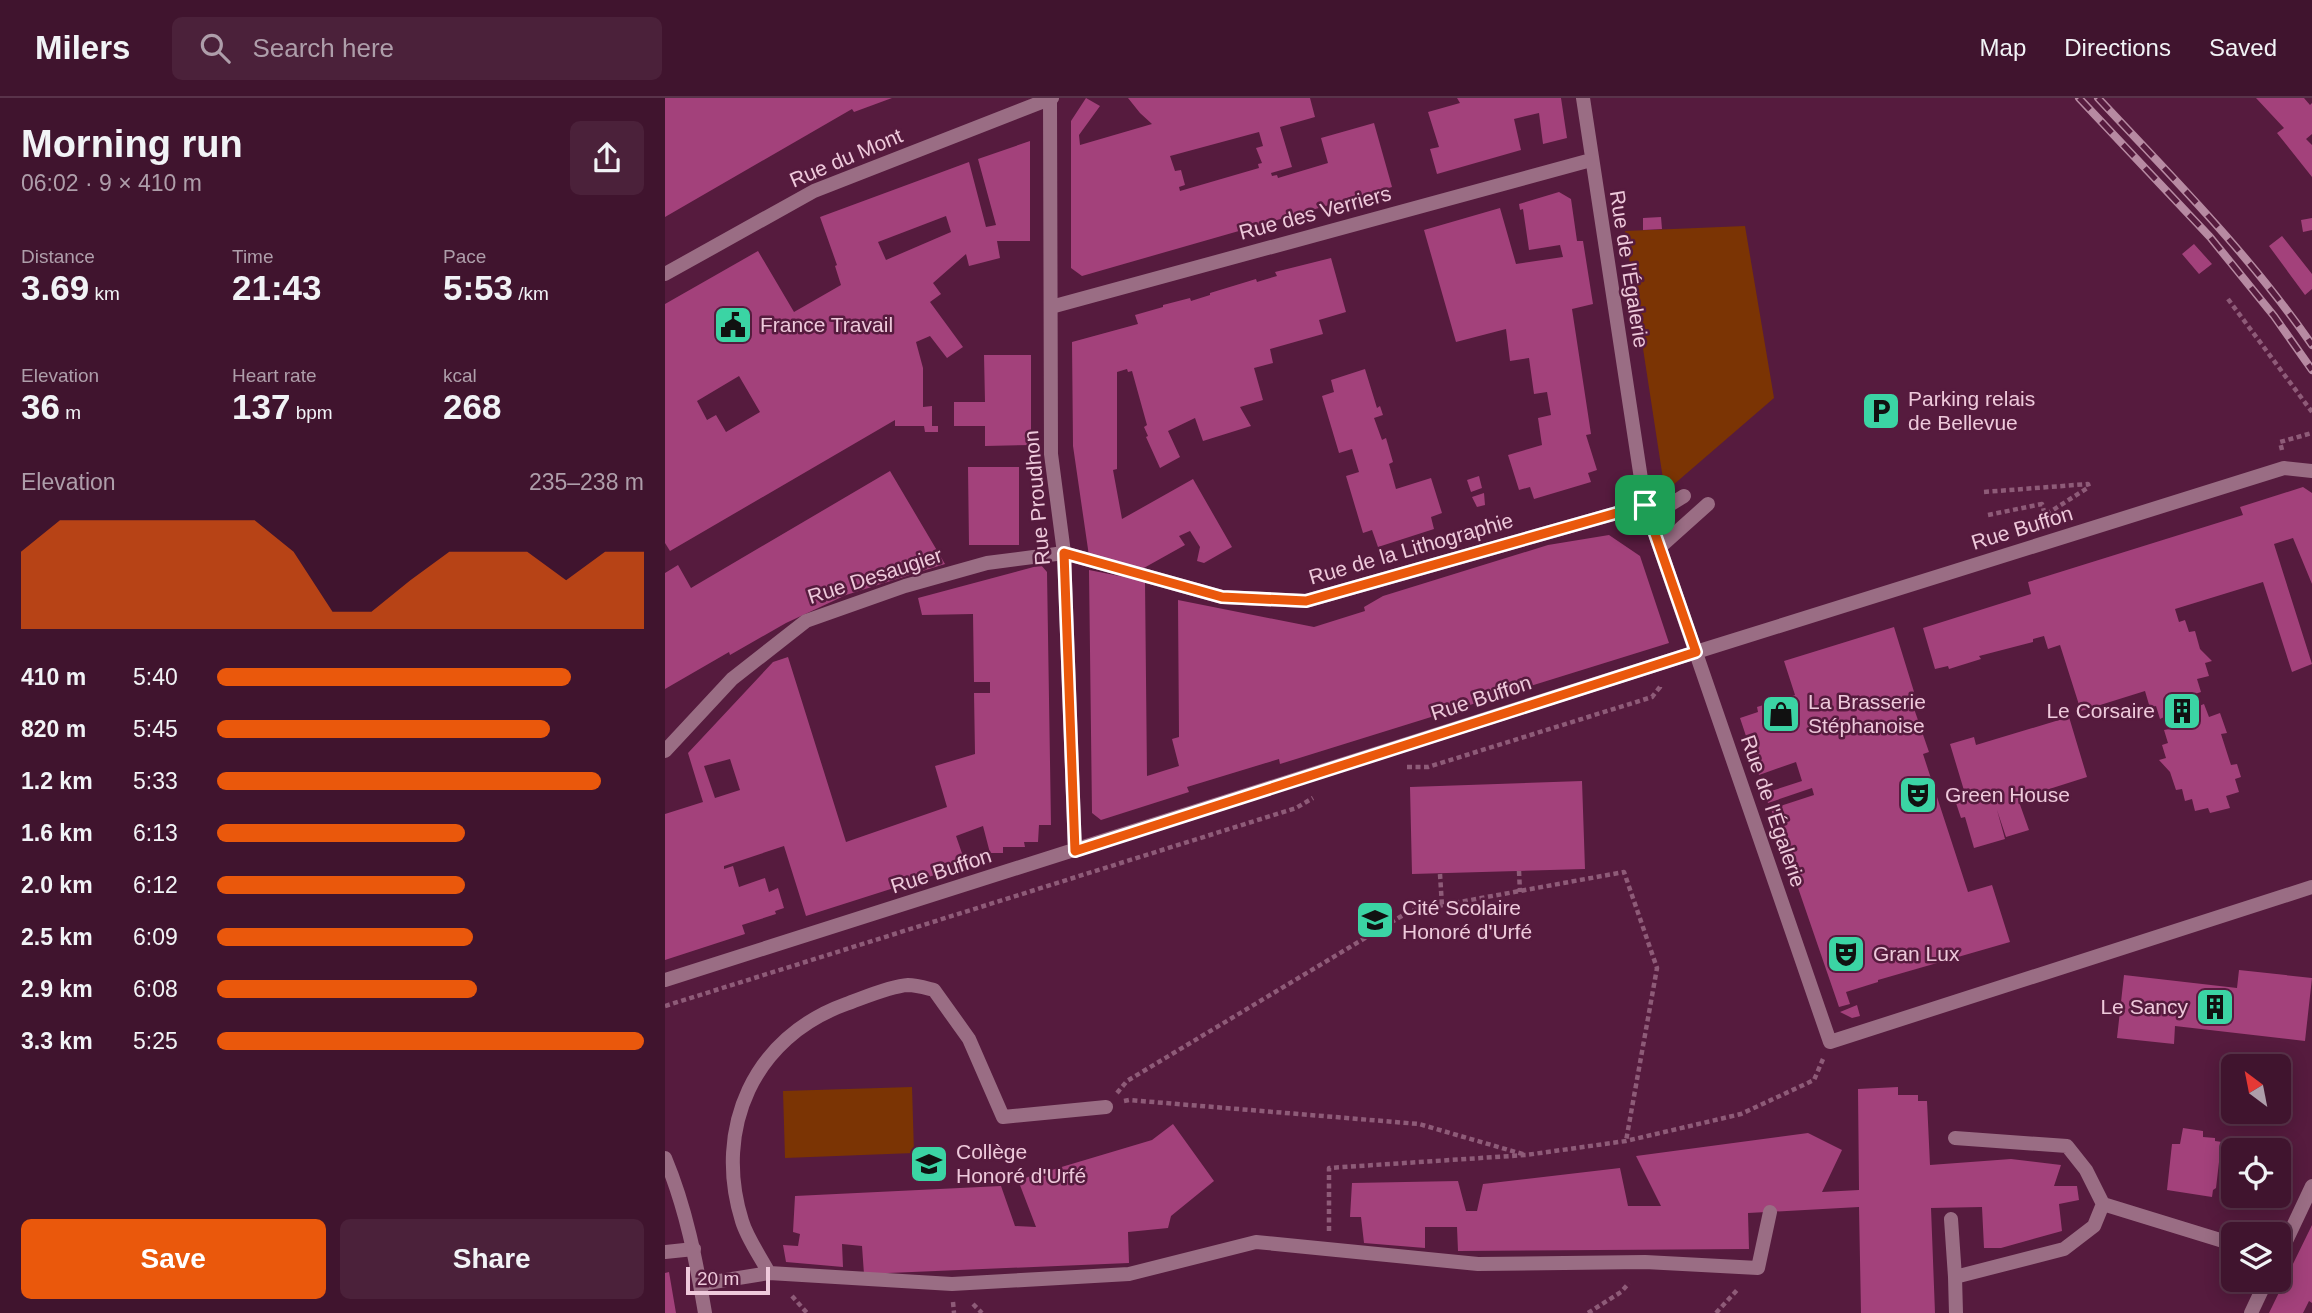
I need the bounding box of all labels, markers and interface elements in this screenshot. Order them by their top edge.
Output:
search box [172,17,662,80]
text: Milers [35,29,130,66]
icon: search [196,29,234,67]
text: Search here [252,33,394,63]
text: Map [1980,34,2026,61]
text: Directions [2064,34,2171,61]
text: Saved [2209,34,2277,61]
button: share [570,121,644,195]
text: Morning run [21,123,243,165]
street label: Rue du Mont [786,123,906,192]
text: 06:02 · 9 × 410 m [21,170,202,196]
street label: Rue des Verriers [1236,181,1393,244]
street label: Rue de l'Égalerie [1606,188,1653,349]
text: Distance [21,246,95,267]
text: Time [232,246,274,267]
text: Pace [443,246,486,267]
text: 3.69 [21,268,89,307]
text: 21:43 [232,268,322,307]
text: 5:53 [443,268,513,307]
text: km [89,283,120,304]
text: /km [513,283,549,304]
public building icon: France Travail [712,304,754,346]
place label: France Travail [760,313,893,336]
text: Elevation [21,365,99,386]
text: Heart rate [232,365,316,386]
text: kcal [443,365,477,386]
text: 36 [21,387,60,426]
text: 137 [232,387,290,426]
text: 268 [443,387,501,426]
place label: Parking relais de Bellevue [1908,387,2035,434]
parking icon: Parking relais de Bellevue [1860,390,1902,432]
text: m [60,402,81,423]
text: bpm [290,402,333,423]
street label: Rue Proudhon [1019,430,1054,567]
text: Elevation [21,469,116,495]
text: 235–238 m [529,469,644,495]
pin [1615,475,1675,535]
icon: arrive [1626,486,1664,524]
street label: Rue Buffon [1968,501,2075,554]
street label: Rue de la Lithographie [1306,508,1516,589]
street label: Rue Desaugier [805,543,945,608]
text: 410 m [21,664,86,690]
text: 5:40 [133,664,178,690]
street label: Rue Buffon [1428,670,1534,725]
place label: La Brasserie Stéphanoise [1808,690,1926,737]
building icon: Le Corsaire [2161,690,2203,732]
shop icon: La Brasserie Stéphanoise [1760,693,1802,735]
place label: Le Corsaire [2046,699,2155,722]
text: 820 m [21,716,86,742]
text: 5:45 [133,716,178,742]
street label: Rue de l'Égalerie [1737,732,1810,890]
text: 1.2 km [21,768,93,794]
text: 5:33 [133,768,178,794]
theatre icon: Green House [1897,774,1939,816]
place label: Green House [1945,783,2070,806]
text: 1.6 km [21,820,93,846]
text: 6:13 [133,820,178,846]
street label: Rue Buffon [888,843,994,898]
text: 2.0 km [21,872,93,898]
text: 6:12 [133,872,178,898]
place label: Cité Scolaire Honoré d'Urfé [1402,896,1532,943]
school or university icon: Cité Scolaire Honoré d'Urfé [1354,899,1396,941]
text: 2.5 km [21,924,93,950]
text: 6:09 [133,924,178,950]
theatre icon: Gran Lux [1825,933,1867,975]
place label: Gran Lux [1873,942,1960,965]
text: 2.9 km [21,976,93,1002]
text: 6:08 [133,976,178,1002]
building icon: Le Sancy [2194,986,2236,1028]
place label: Le Sancy [2100,995,2188,1018]
text: 3.3 km [21,1028,93,1054]
text: 5:25 [133,1028,178,1054]
north arrow [2221,1054,2291,1124]
map controls [2221,1054,2291,1292]
button: locate [2221,1138,2291,1208]
place label: Collège Honoré d'Urfé [956,1140,1086,1187]
school or university icon: Collège Honoré d'Urfé [908,1143,950,1185]
button: Save [21,1219,326,1299]
button: Share [340,1219,644,1299]
button: layers [2221,1222,2291,1292]
scale bar [686,1264,770,1296]
text: 20 m [697,1268,739,1289]

